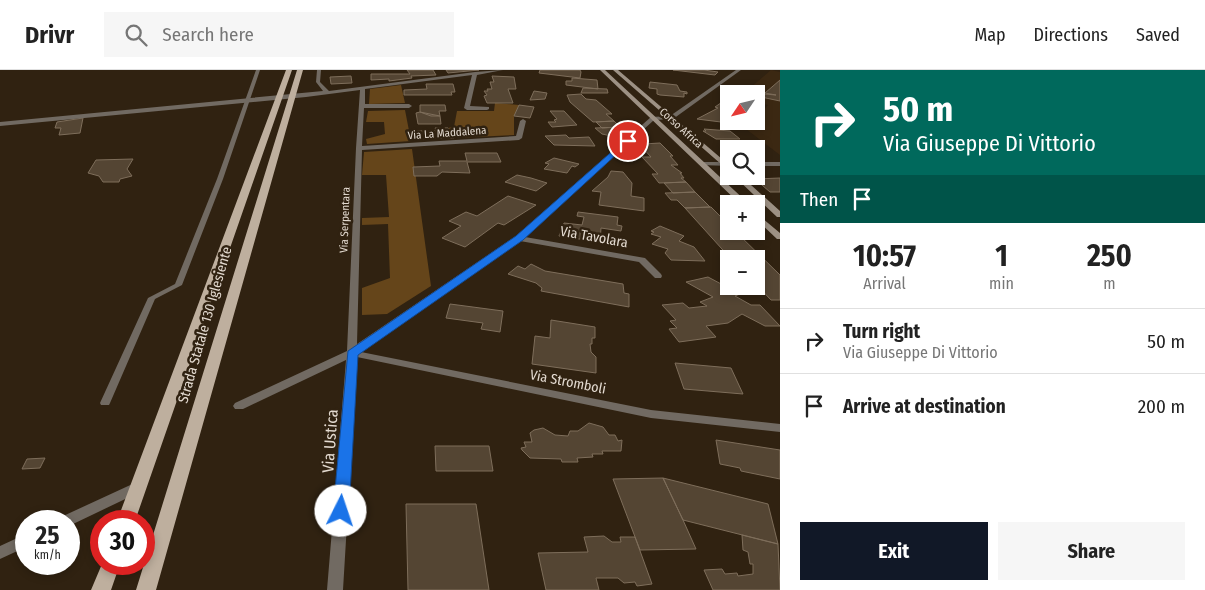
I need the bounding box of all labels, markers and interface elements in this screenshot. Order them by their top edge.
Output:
search box [104,12,454,57]
text: Drivr [25,21,74,49]
icon: search [122,21,150,49]
text: Search here [162,23,254,46]
text: Map [974,24,1006,46]
text: Directions [1034,24,1108,46]
text: Saved [1136,24,1180,46]
north arrow [720,85,765,130]
map controls [720,85,765,295]
text: 50 m [883,88,953,130]
icon: right [800,90,865,155]
street label: Corso Africa [657,105,705,151]
pin [607,120,649,162]
street label: Via La Maddalena [407,124,487,142]
icon: arrive [614,127,642,155]
text: Via Giuseppe Di Vittorio [883,130,1096,157]
button: search [720,140,765,185]
icon: arrive [848,185,876,213]
street label: Via Serpentara [337,187,353,253]
text: Then [800,188,838,211]
button: + [720,195,765,240]
street label: Via Tavolara [559,223,629,251]
text: 10:57 [853,238,916,274]
text: 1 [995,238,1008,274]
text: 250 [1087,238,1132,274]
street label: Strada Statale 130 Iglesiente [174,245,236,405]
button: − [720,250,765,295]
text: Arrival [863,274,906,293]
text: min [989,274,1014,293]
text: m [1103,274,1116,293]
text: Turn right [843,320,920,343]
icon: right [800,327,828,355]
text: 50 m [1147,330,1185,353]
text: Via Giuseppe Di Vittorio [843,343,998,362]
street label: Via Stromboli [529,366,607,398]
icon: arrive [800,392,828,420]
text: Arrive at destination [843,395,1006,418]
text: 200 m [1138,395,1185,418]
street label: Via Ustica [318,408,342,473]
position arrow [314,484,366,536]
speed limit sign: 30 [90,510,155,575]
text: 25 [36,521,59,551]
button: Exit [800,522,988,580]
button: Share [998,522,1185,580]
text: km/h [34,548,61,562]

